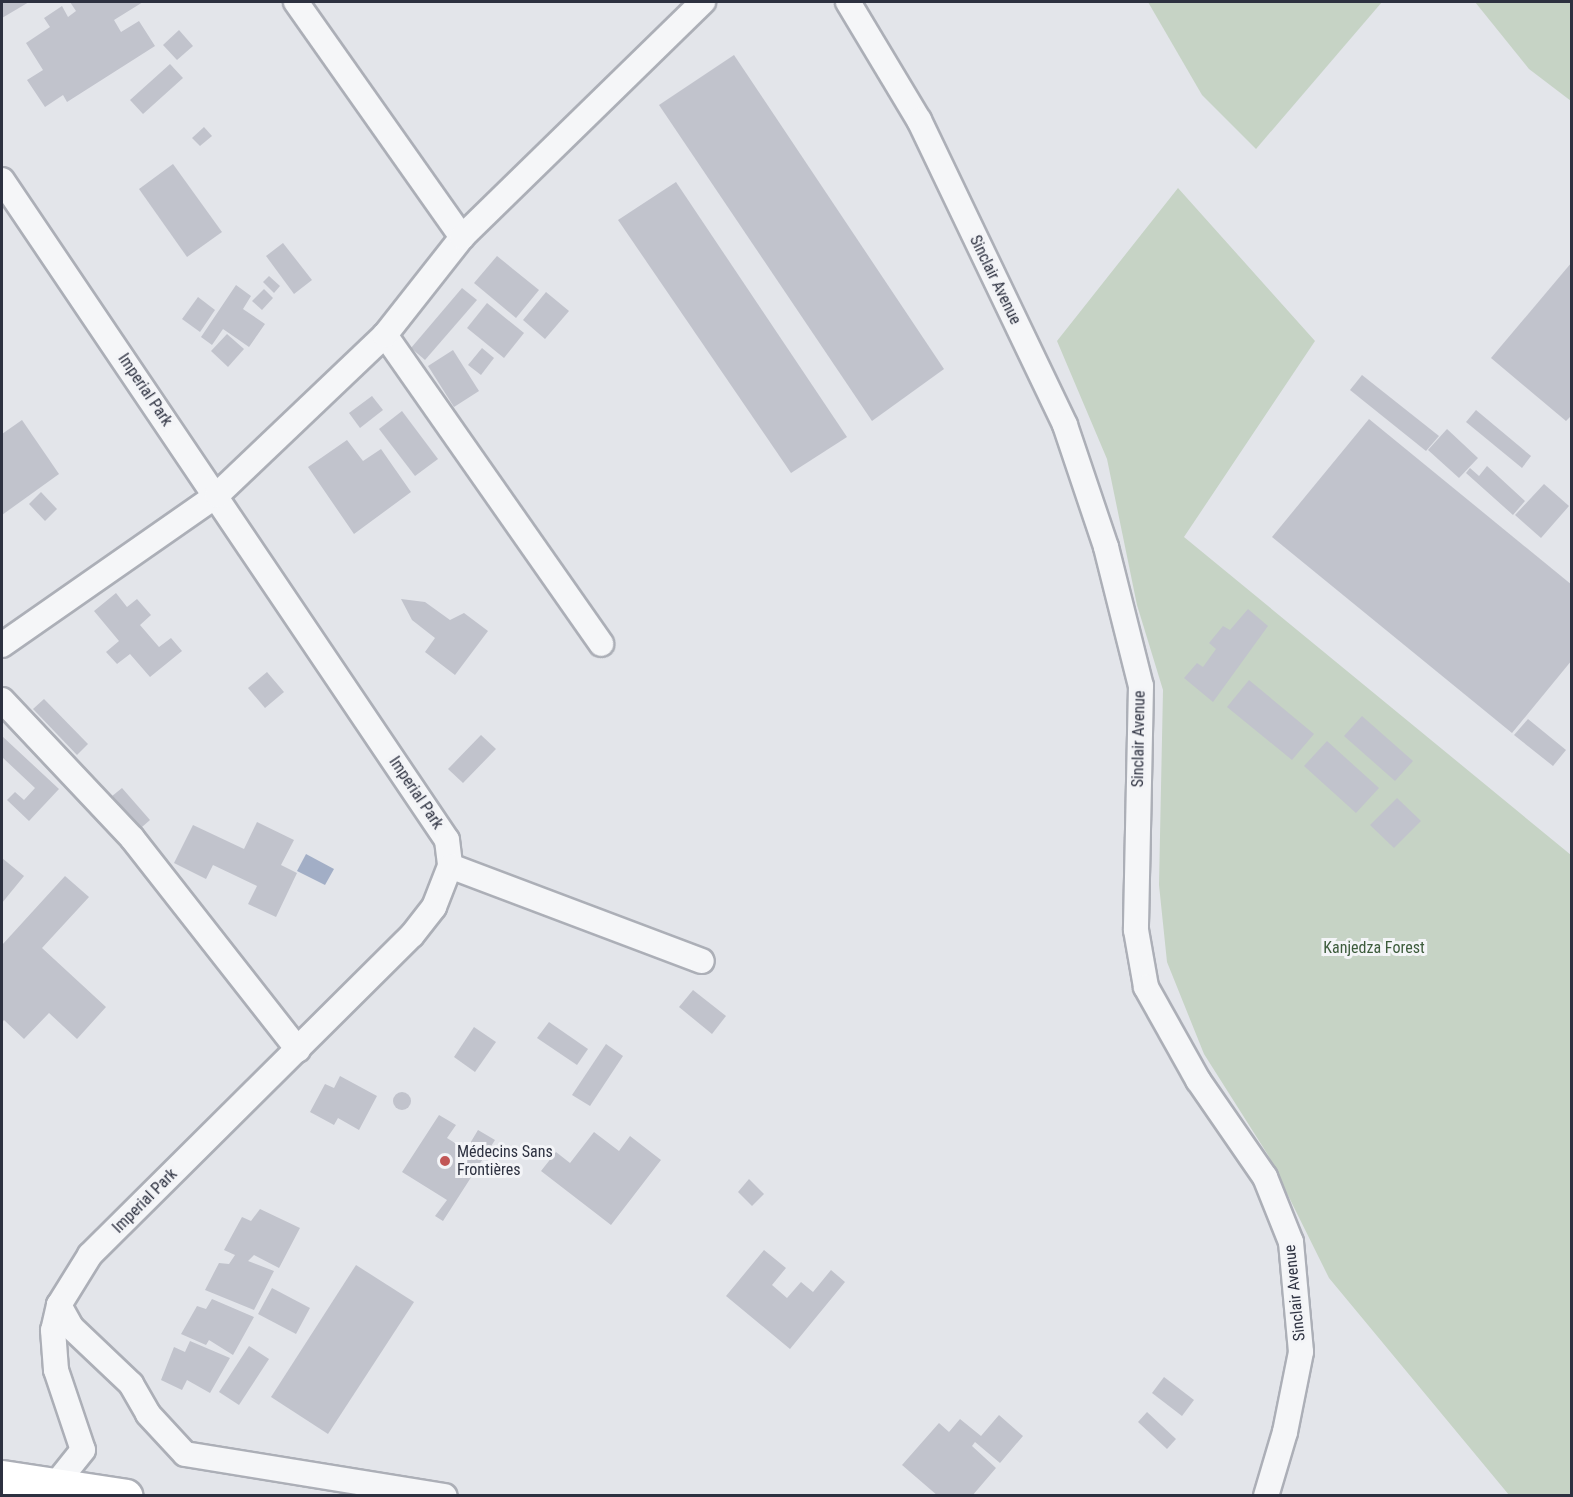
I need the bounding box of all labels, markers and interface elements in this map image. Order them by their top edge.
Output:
street label: Sinclair Avenue [965,232,1025,328]
street label: Imperial Park [114,350,176,430]
street label: Sinclair Avenue [1129,690,1149,788]
street label: Imperial Park [385,753,447,833]
park label: Kanjedza Forest [1323,938,1425,958]
place label: Médecins Sans Frontières [457,1142,553,1180]
marker: Médecins Sans Frontières [438,1154,452,1168]
street label: Imperial Park [109,1165,181,1237]
street label: Sinclair Avenue [1280,1244,1310,1342]

